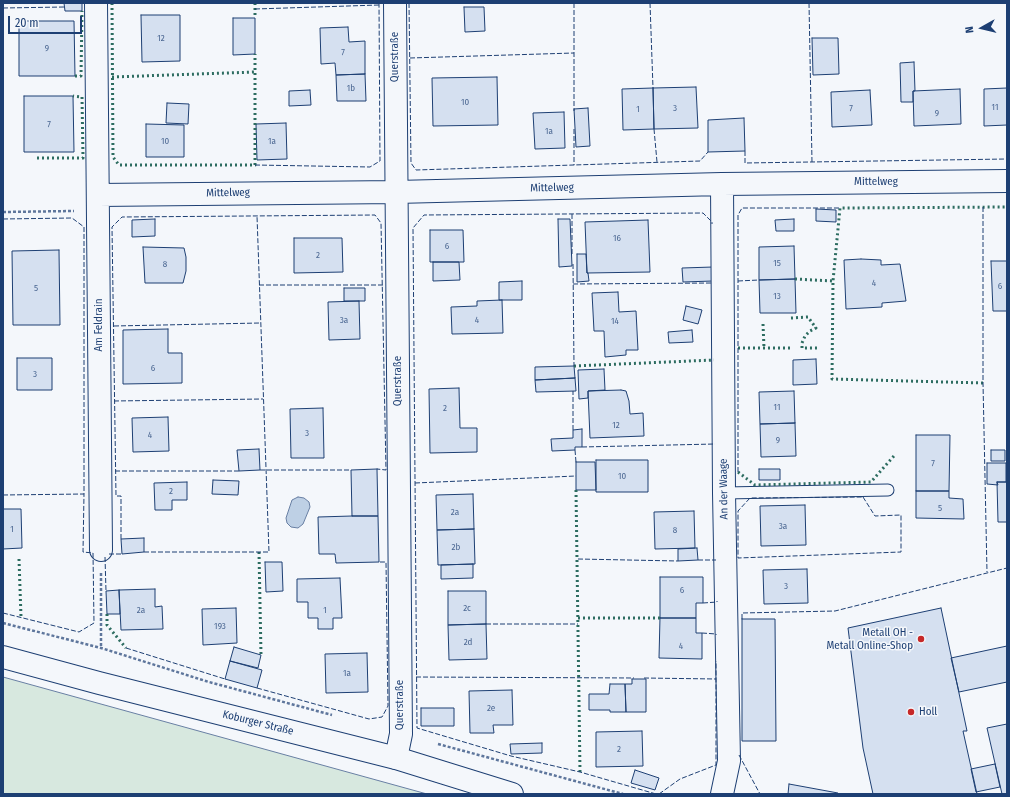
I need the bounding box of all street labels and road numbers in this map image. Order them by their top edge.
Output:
street label: Querstraße [388,32,402,82]
street label: Mittelweg [854,175,898,189]
street label: Mittelweg [530,181,574,195]
street label: Mittelweg [206,186,250,200]
street label: Am Feldrain [92,299,106,351]
street label: Querstraße [391,356,405,406]
street label: An der Waage [717,458,731,520]
street label: Querstraße [393,680,407,730]
street label: Koburger Straße [221,708,295,738]

